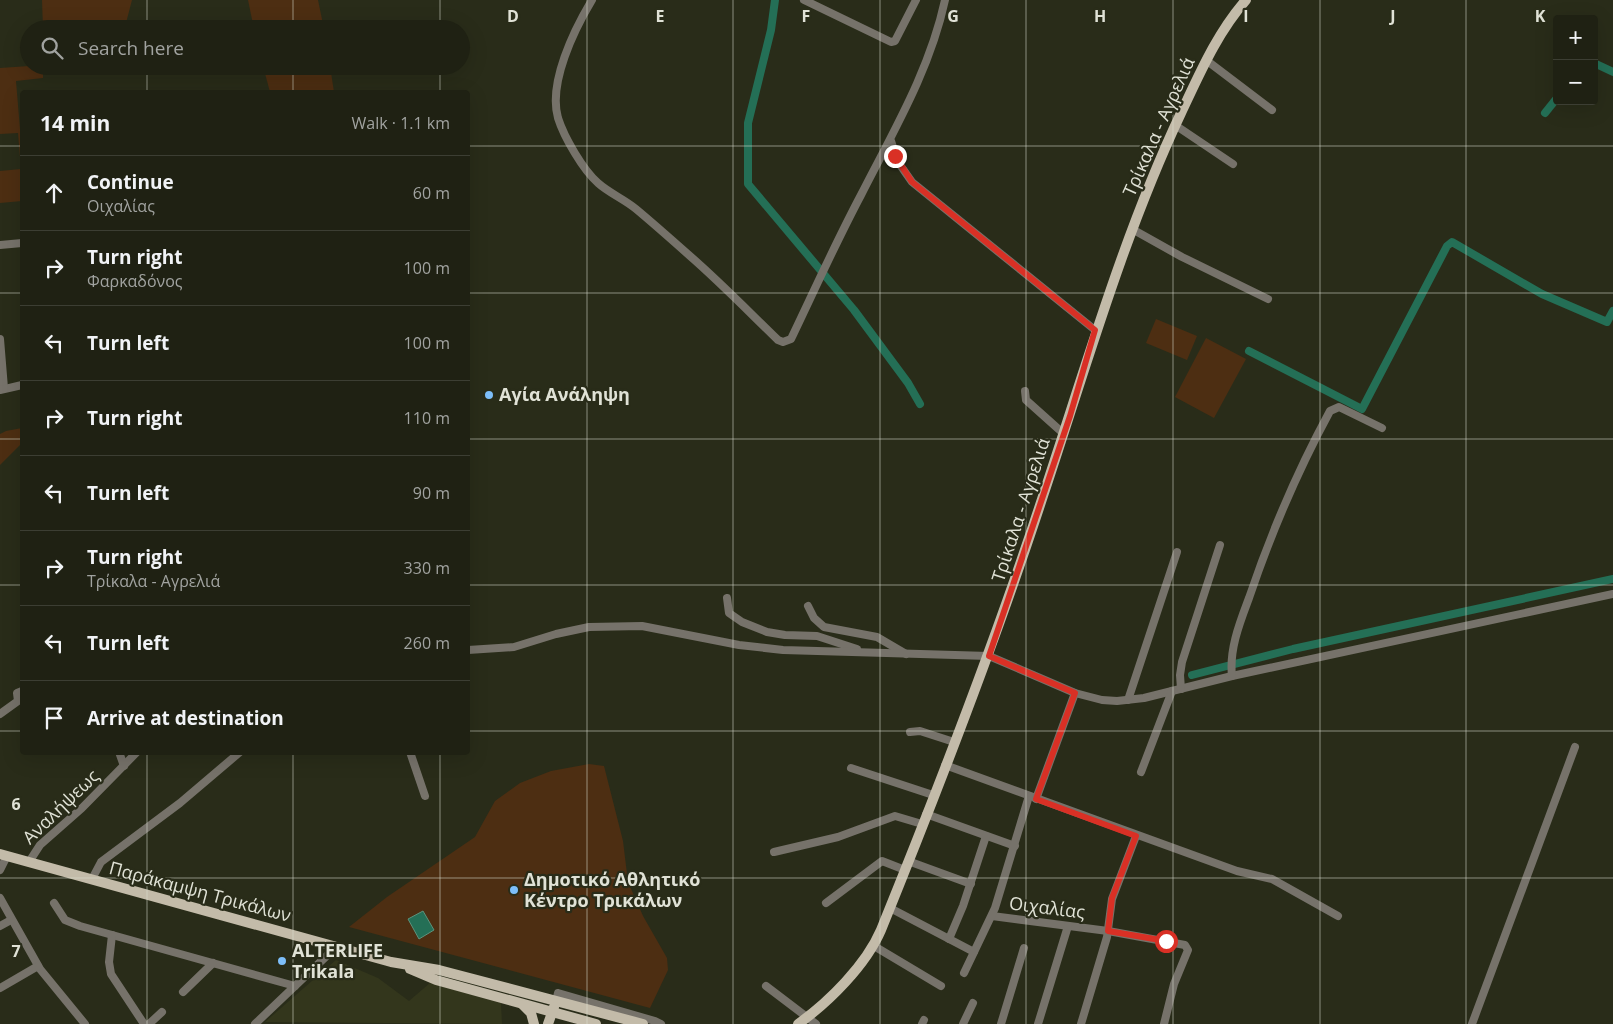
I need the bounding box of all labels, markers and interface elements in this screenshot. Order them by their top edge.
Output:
text: D [507,5,519,27]
text: E [656,5,665,27]
text: F [802,5,810,27]
text: G [947,5,959,27]
text: H [1094,5,1106,27]
text: I [1243,5,1249,27]
text: J [1388,5,1396,27]
text: K [1535,5,1546,27]
map controls [1553,15,1598,105]
button: + [1553,15,1598,60]
search box [20,20,470,75]
icon: search [38,34,66,62]
text: Search here [78,35,184,61]
street label: Τρίκαλα - Αγρελιά [1117,53,1200,200]
button: − [1553,60,1598,105]
text: 14 min [40,109,110,137]
text: Walk · 1.1 km [352,112,450,134]
route end [884,145,907,168]
text: Continue [87,169,174,195]
icon: ahead [40,179,68,207]
text: 60 m [413,182,450,204]
text: Οιχαλίας [87,195,155,217]
text: Turn right [87,244,182,270]
icon: right [40,254,68,282]
text: 100 m [404,257,450,279]
text: Φαρκαδόνος [87,270,183,292]
icon: left [40,329,68,357]
text: Turn left [87,330,169,356]
text: 100 m [404,332,450,354]
place label: Αγία Ανάληψη [499,382,630,406]
marker: Αγία Ανάληψη [483,389,495,401]
icon: right [40,404,68,432]
text: Turn right [87,405,182,431]
text: 110 m [404,407,450,429]
street label: Τρίκαλα - Αγρελιά [985,435,1055,585]
icon: left [40,479,68,507]
text: Turn left [87,480,169,506]
text: 90 m [413,482,450,504]
text: Turn right [87,544,182,570]
icon: right [40,554,68,582]
text: 330 m [404,557,450,579]
text: Τρίκαλα - Αγρελιά [87,570,220,592]
icon: left [40,629,68,657]
text: Turn left [87,630,169,656]
text: 260 m [404,632,450,654]
icon: arrive [40,704,68,732]
text: Arrive at destination [87,705,284,731]
street label: Αναλήψεως [17,764,104,849]
text: 6 [11,793,21,815]
street label: Παράκαμψη Τρικάλων [107,855,294,927]
place label: Δημοτικό Αθλητικό Κέντρο Τρικάλων [524,867,700,912]
marker: Δημοτικό Αθλητικό Κέντρο Τρικάλων [508,884,520,896]
street label: Οιχαλίας [1008,890,1087,924]
route start [1155,930,1178,953]
place label: ALTERLIFE Trikala [292,938,383,983]
text: 7 [11,940,21,962]
marker: ALTERLIFE Trikala [276,955,288,967]

